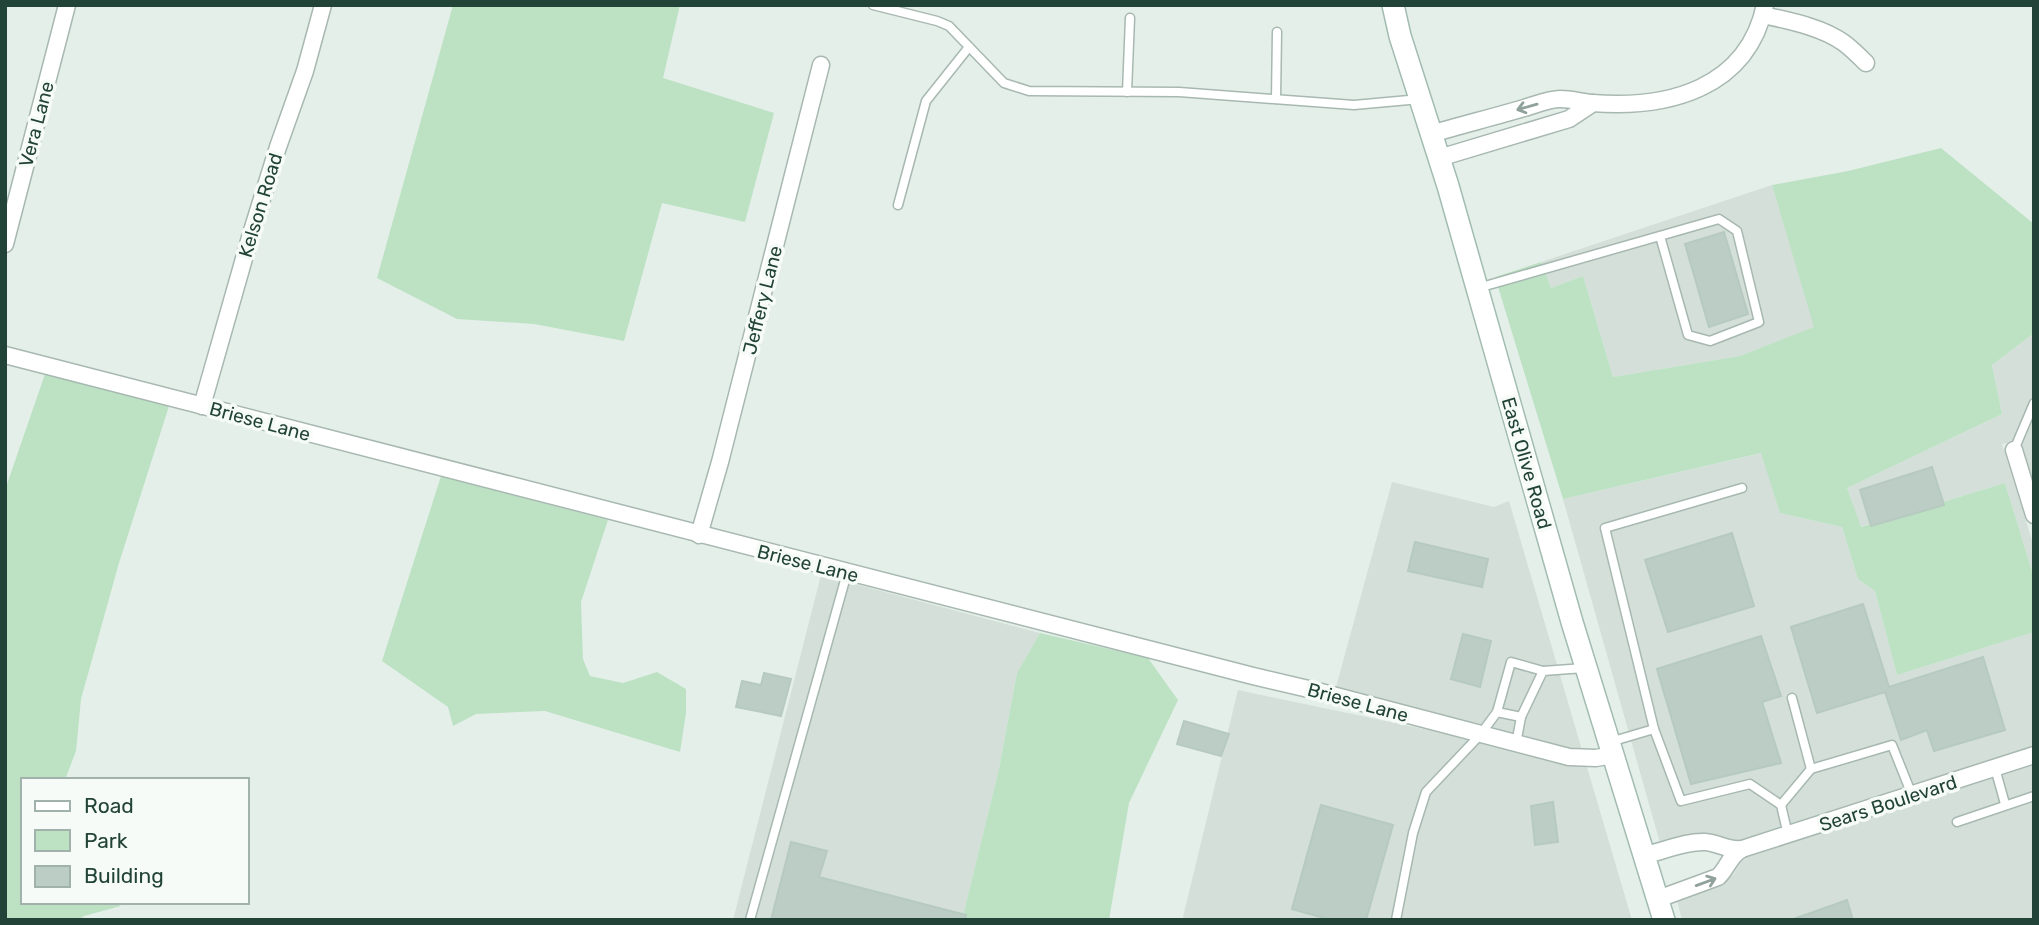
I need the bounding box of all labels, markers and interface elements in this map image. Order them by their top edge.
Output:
street label: Vera Lane [14,79,59,169]
one-way arrow [1516,102,1538,115]
street label: Kelson Road [234,150,287,260]
street label: Jeffery Lane [738,243,787,357]
street label: East Olive Road [1497,394,1556,532]
street label: Briese Lane [207,397,313,446]
street label: Briese Lane [755,540,861,587]
street label: Briese Lane [1305,678,1411,727]
street label: Sears Boulevard [1816,770,1960,837]
legend [21,778,248,904]
text: Road [84,793,134,818]
text: Park [84,828,128,853]
text: Building [84,863,164,888]
one-way arrow [1695,875,1717,887]

